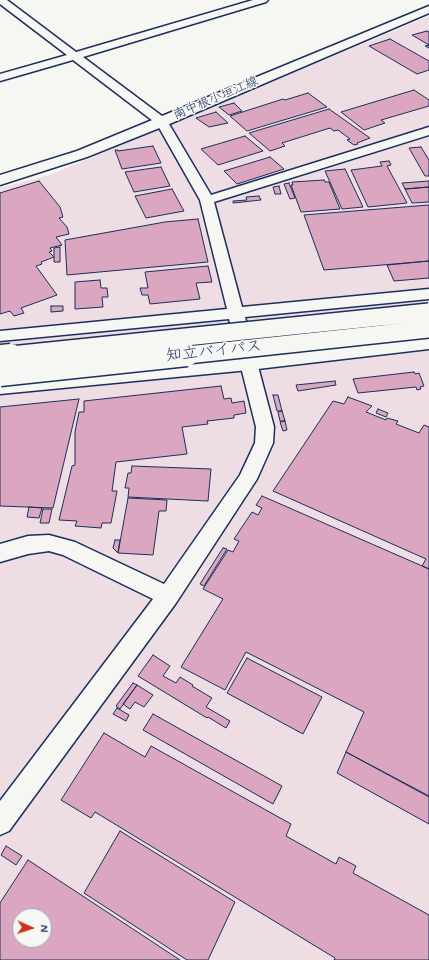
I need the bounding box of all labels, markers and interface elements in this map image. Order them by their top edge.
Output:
street label: 南中根小垣江線 [171,74,261,124]
street label: 知立バイパス [165,337,263,367]
north arrow [12,908,52,948]
text: N [36,925,50,933]

